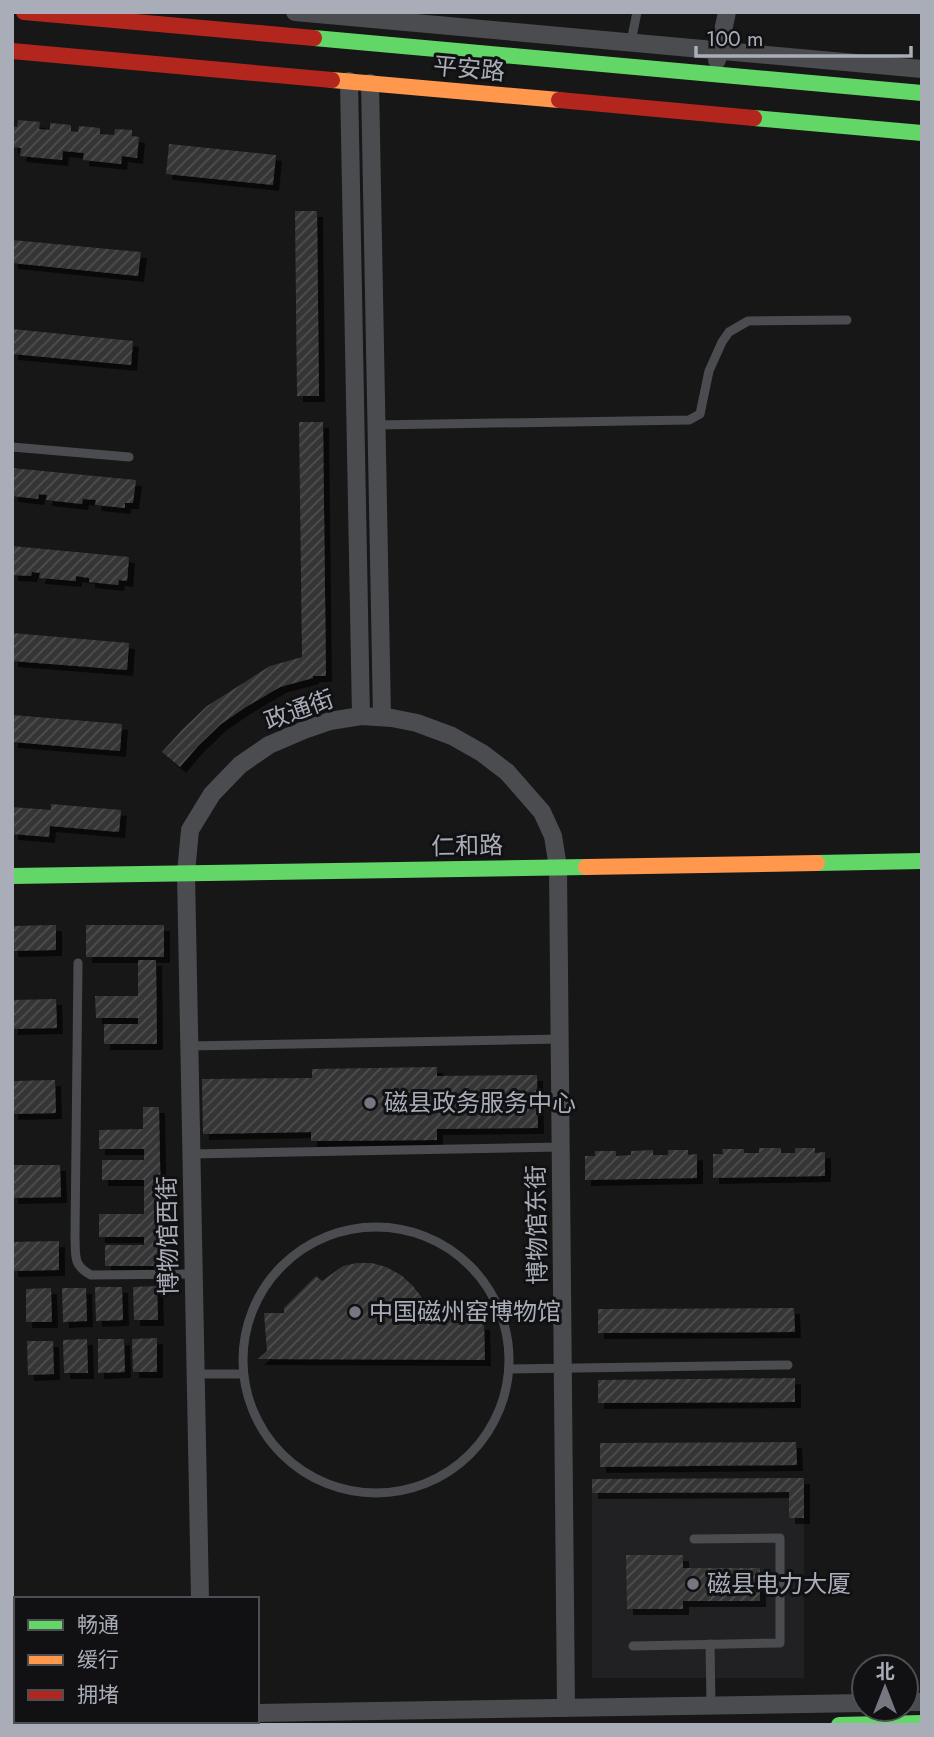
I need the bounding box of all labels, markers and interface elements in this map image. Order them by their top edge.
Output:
scale bar [696,14,911,58]
text: 100 m [706,24,763,54]
street label: 平安路 [432,48,506,89]
street label: 政通街 [259,681,339,738]
street label: 仁和路 [431,827,503,864]
place label: 磁县政务服务中心 [384,1085,576,1120]
marker: 磁县政务服务中心 [362,1095,378,1111]
street label: 博物馆东街 [518,1165,555,1285]
street label: 博物馆西街 [149,1176,186,1296]
place label: 中国磁州窑博物馆 [369,1294,561,1329]
marker: 中国磁州窑博物馆 [347,1304,363,1320]
place label: 磁县电力大厦 [707,1566,851,1601]
marker: 磁县电力大厦 [685,1576,701,1592]
legend [14,1597,259,1723]
text: 畅通 [77,1610,119,1640]
text: 缓行 [77,1645,119,1675]
north arrow [850,1653,920,1723]
text: 北 [875,1658,895,1685]
text: 拥堵 [77,1680,119,1710]

